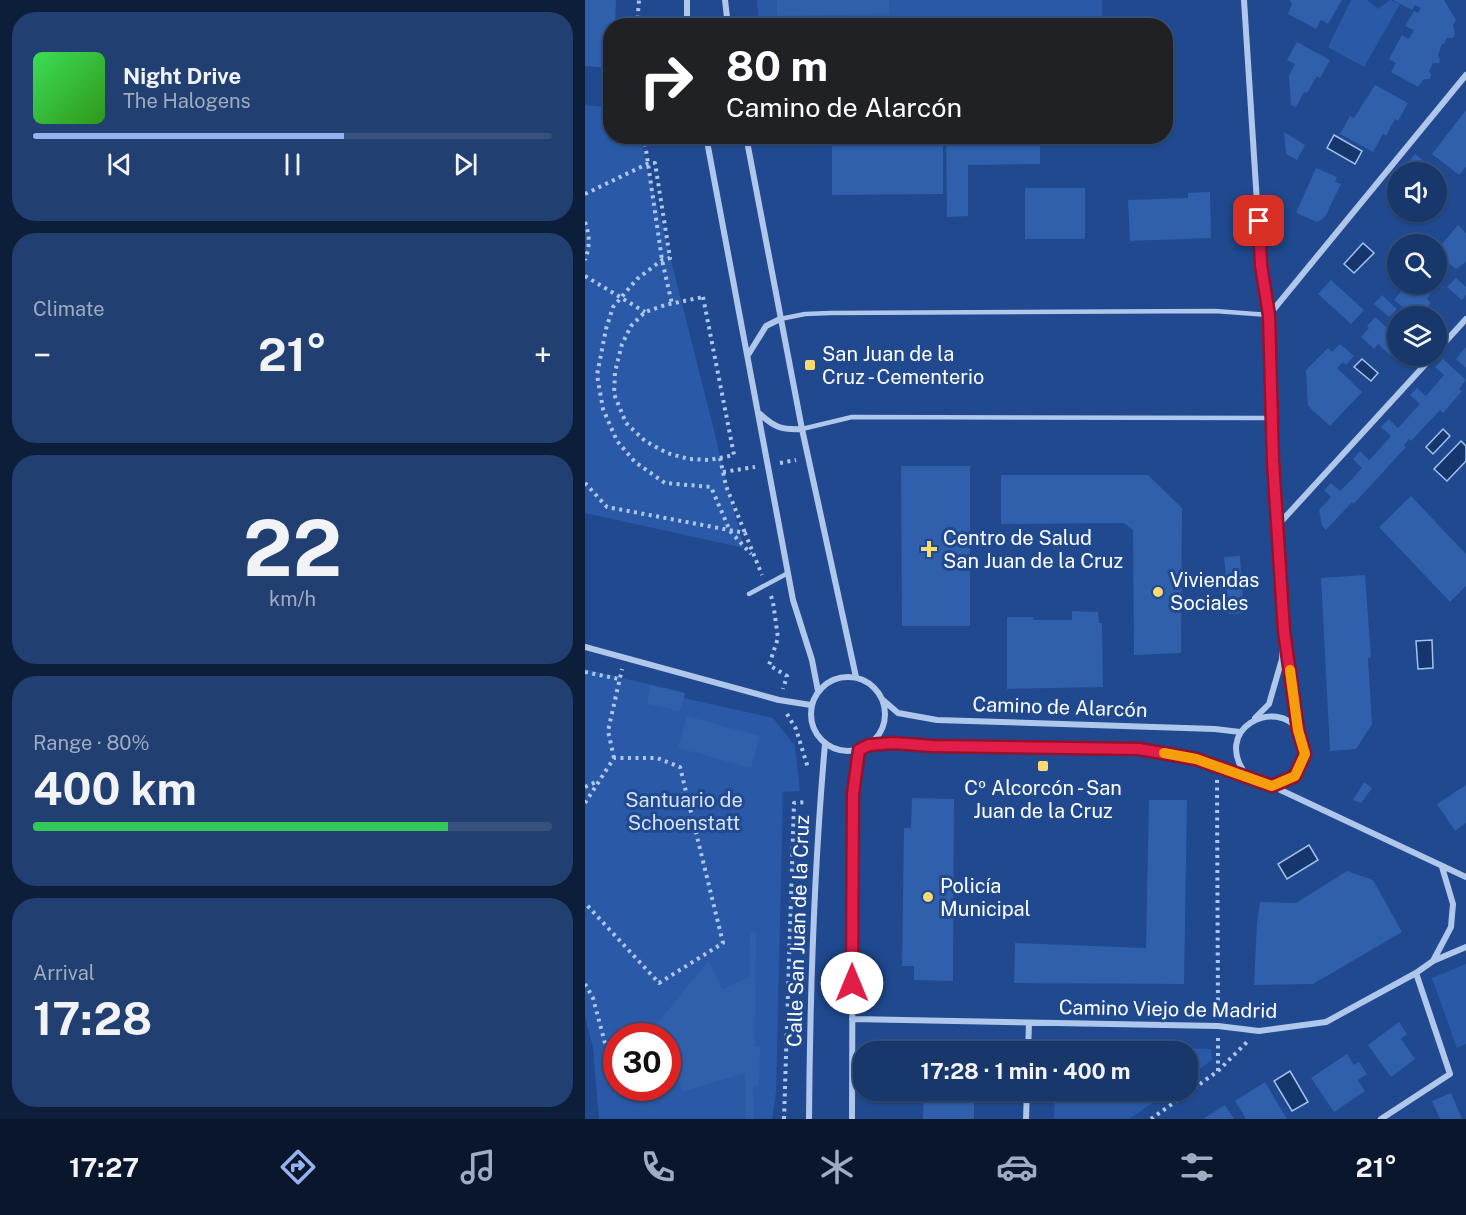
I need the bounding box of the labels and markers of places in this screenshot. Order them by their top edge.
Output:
pin [1233,195,1284,246]
place label: San Juan de la Cruz - Cementerio [822,342,984,389]
marker: San Juan de la Cruz - Cementerio [803,358,817,372]
place label: Centro de Salud San Juan de la Cruz [943,526,1123,573]
marker: Centro de Salud San Juan de la Cruz [920,540,938,558]
place label: Viviendas Sociales [1170,568,1259,615]
marker: Viviendas Sociales [1151,585,1165,599]
marker: Cº Alcorcón - San Juan de la Cruz [1036,759,1050,773]
place label: Cº Alcorcón - San Juan de la Cruz [964,776,1122,823]
place label: Policía Municipal [940,874,1031,921]
marker: Policía Municipal [921,890,935,904]

